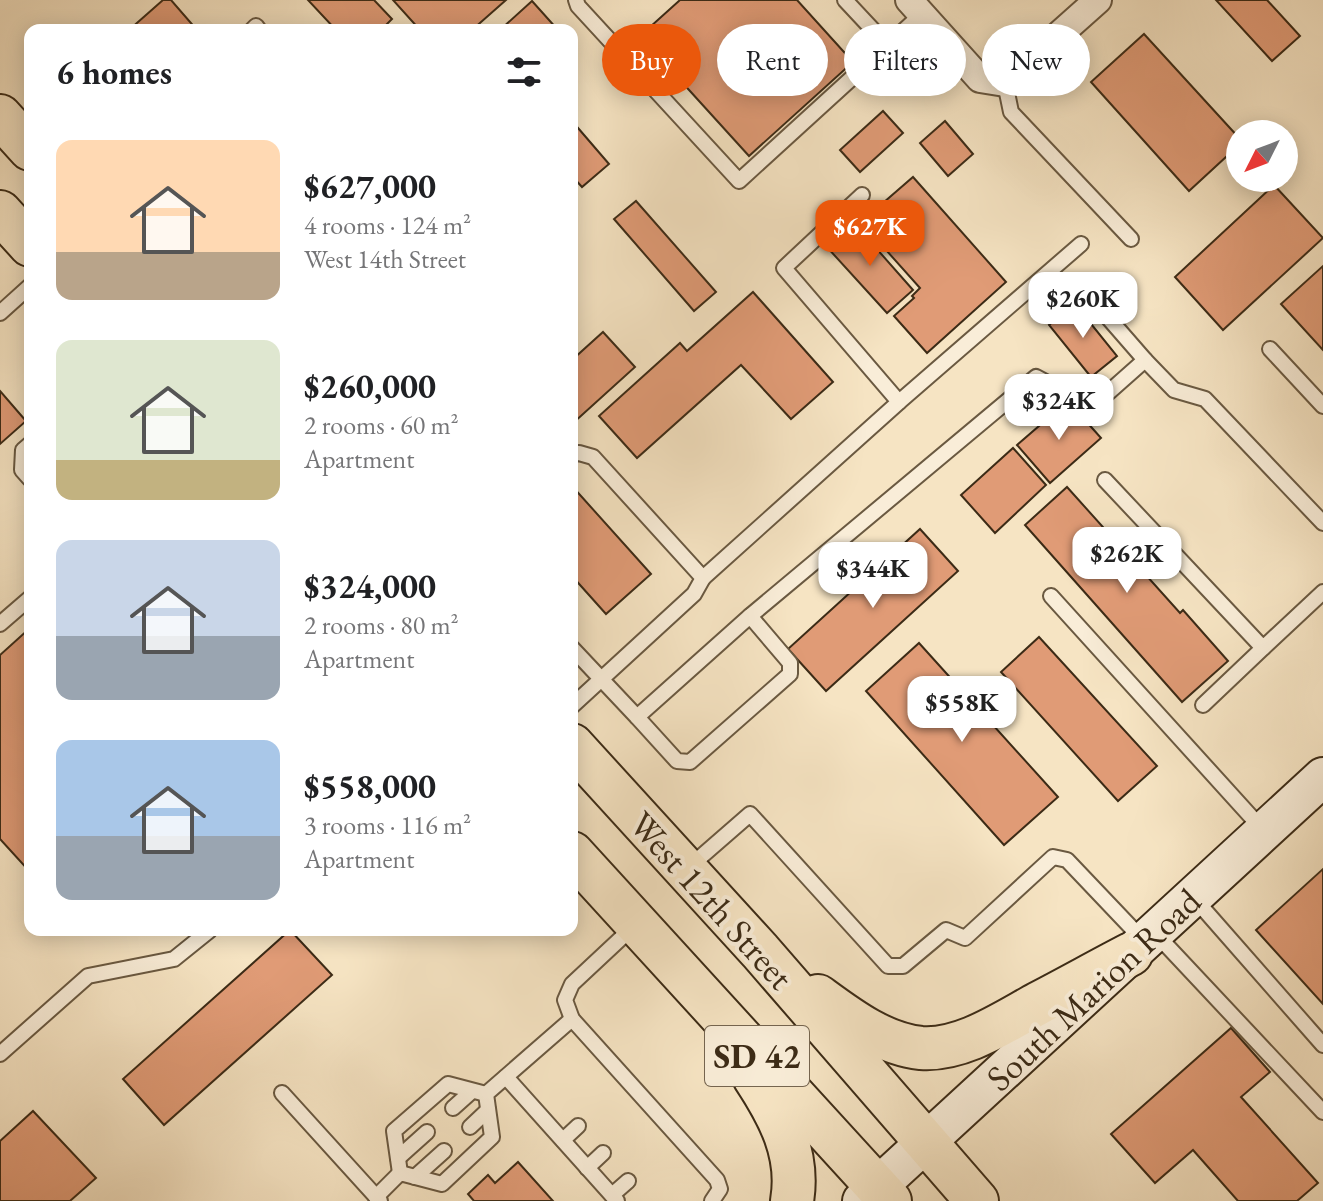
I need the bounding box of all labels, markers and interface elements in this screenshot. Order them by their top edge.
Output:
chip: Buy [602,24,701,96]
chip: Rent [717,24,828,96]
chip: Filters [844,24,966,96]
chip: New [982,24,1090,96]
text: 6 homes [56,50,172,94]
icon: filters [502,50,546,94]
north arrow [1226,120,1298,192]
map controls [1226,120,1298,192]
text: $627,000 [304,164,436,208]
icon: home [120,172,216,268]
pin: $627K [814,200,926,268]
text: 4 rooms · 124 m² [304,208,471,242]
text: $627K [833,209,907,243]
text: West 14th Street [304,242,466,276]
pin: $260K [1027,272,1139,340]
text: $260K [1046,281,1120,315]
text: $260,000 [304,364,436,408]
icon: home [120,372,216,468]
pin: $324K [1003,374,1115,442]
text: $324K [1022,383,1096,417]
text: 2 rooms · 60 m² [304,408,459,442]
text: Apartment [304,442,414,476]
pin: $262K [1071,527,1183,595]
text: $262K [1090,536,1164,570]
pin: $344K [817,542,929,610]
text: $344K [836,551,910,585]
text: $324,000 [304,564,436,608]
icon: home [120,572,216,668]
text: 2 rooms · 80 m² [304,608,459,642]
text: Apartment [304,642,414,676]
pin: $558K [906,676,1018,744]
text: $558K [925,685,999,719]
text: $558,000 [304,764,436,808]
icon: home [120,772,216,868]
street label: West 12th Street [619,801,805,1000]
text: 3 rooms · 116 m² [304,808,471,842]
text: Apartment [304,842,414,876]
street label: South Marion Road [976,877,1211,1101]
road number: SD 42 [705,1026,809,1086]

